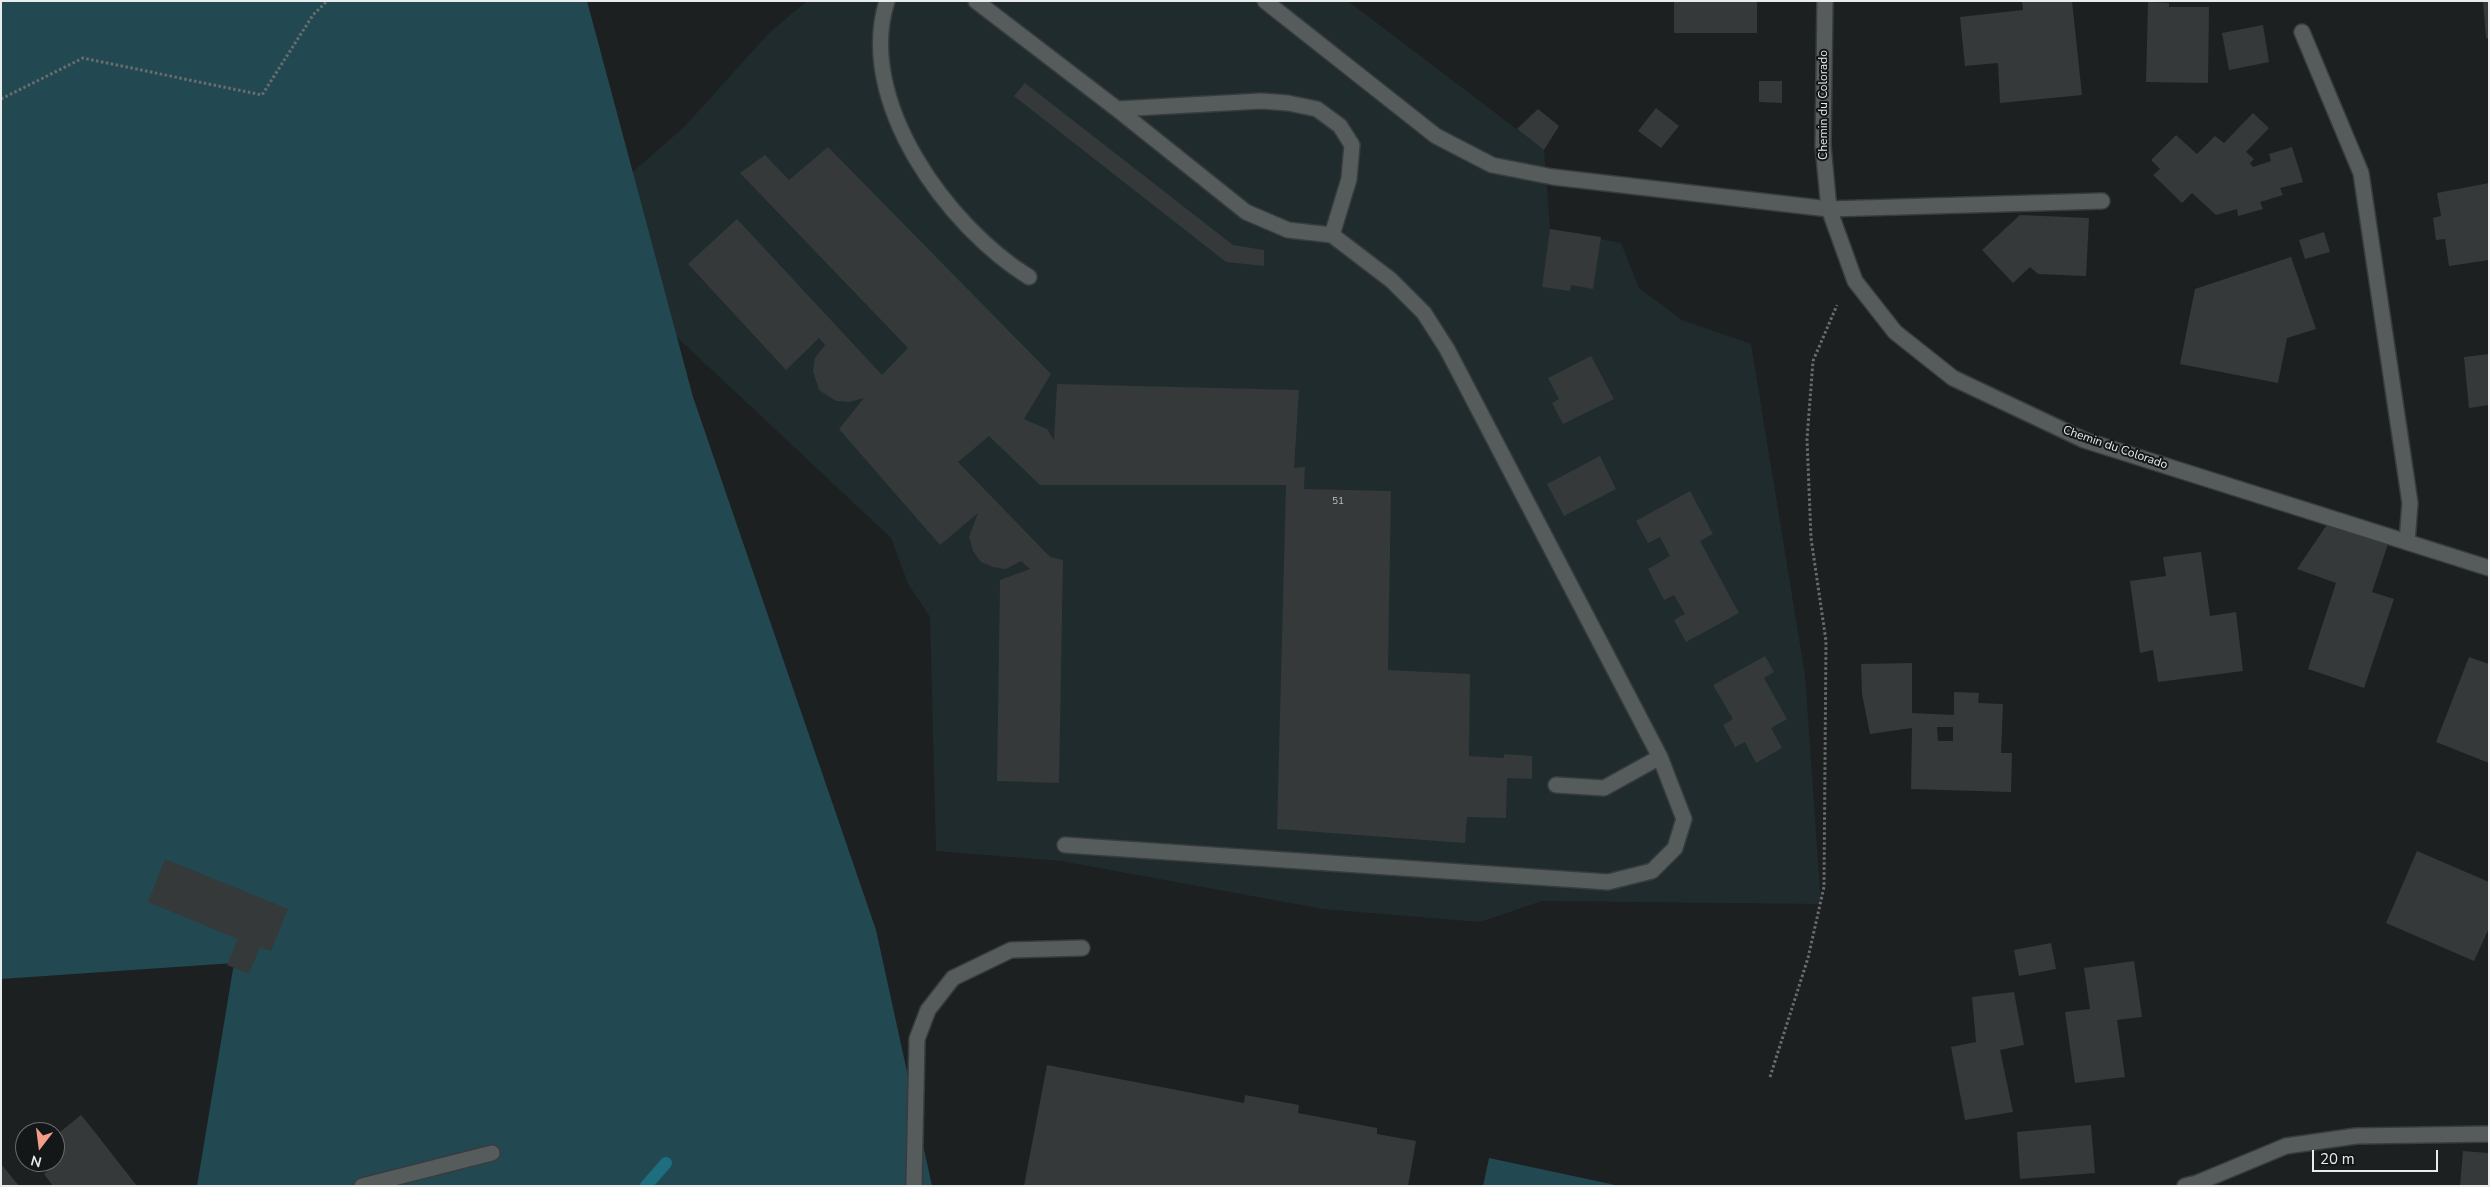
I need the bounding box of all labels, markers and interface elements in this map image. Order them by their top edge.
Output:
street label: Chemin du Colorado [1817,50,1831,160]
street label: Chemin du Colorado [2061,423,2169,473]
house number: 51 [1332,496,1344,508]
north arrow [15,1122,65,1172]
scale bar [2315,1140,2441,1172]
text: 20 m [2320,1149,2355,1169]
text: N [29,1150,44,1172]

